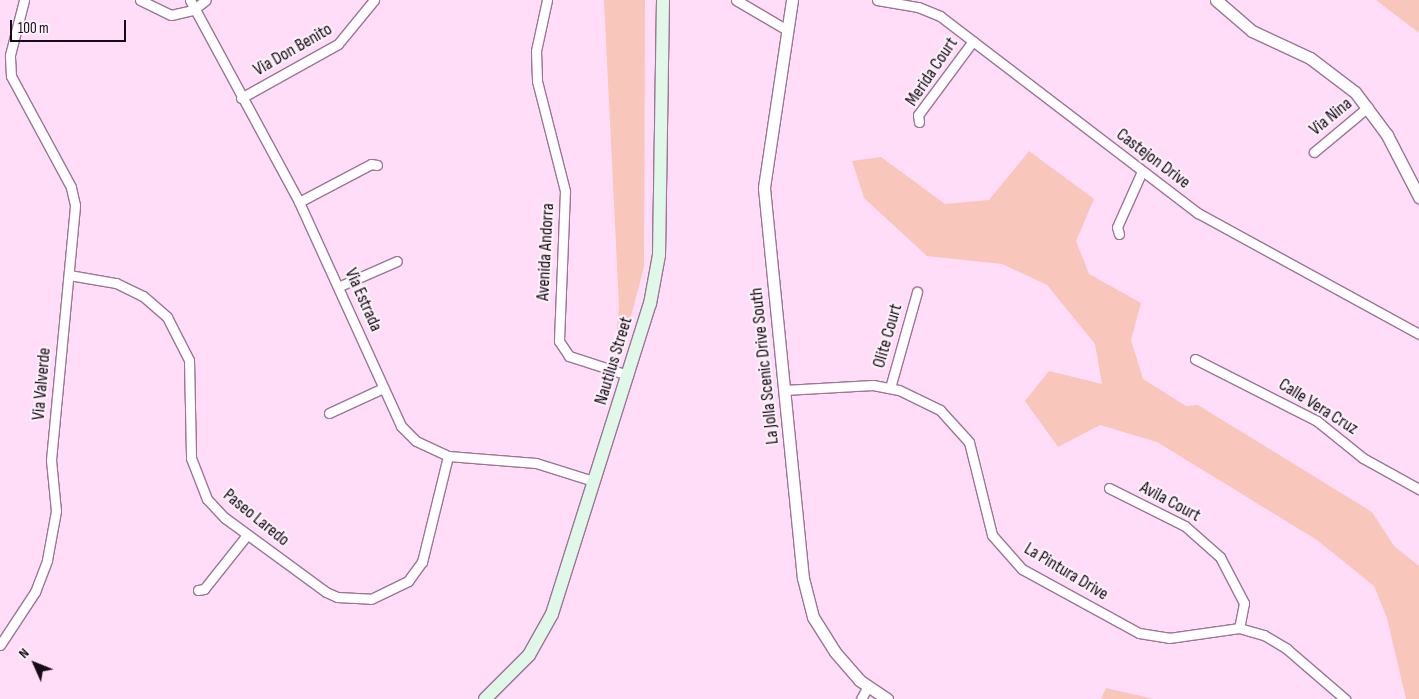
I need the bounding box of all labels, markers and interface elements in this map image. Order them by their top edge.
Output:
scale bar [12,10,129,42]
text: 100 m [18,19,49,38]
street label: Via Don Benito [250,19,336,81]
street label: Merida Court [901,34,963,110]
street label: Via Nina [1305,93,1357,141]
street label: Castejon Drive [1112,124,1194,194]
street label: Avenida Andorra [533,203,559,301]
street label: Via Estrada [340,265,386,335]
street label: La Jolla Scenic Drive South [746,287,784,445]
street label: Olite Court [869,301,907,371]
street label: Nautilus Street [590,314,638,408]
street label: Via Valverde [28,347,56,421]
street label: Calle Vera Cruz [1274,374,1362,440]
street label: Avila Court [1136,477,1204,527]
street label: Paseo Laredo [219,485,293,551]
street label: La Pintura Drive [1020,538,1112,606]
north arrow [10,639,60,689]
text: N [15,645,33,662]

